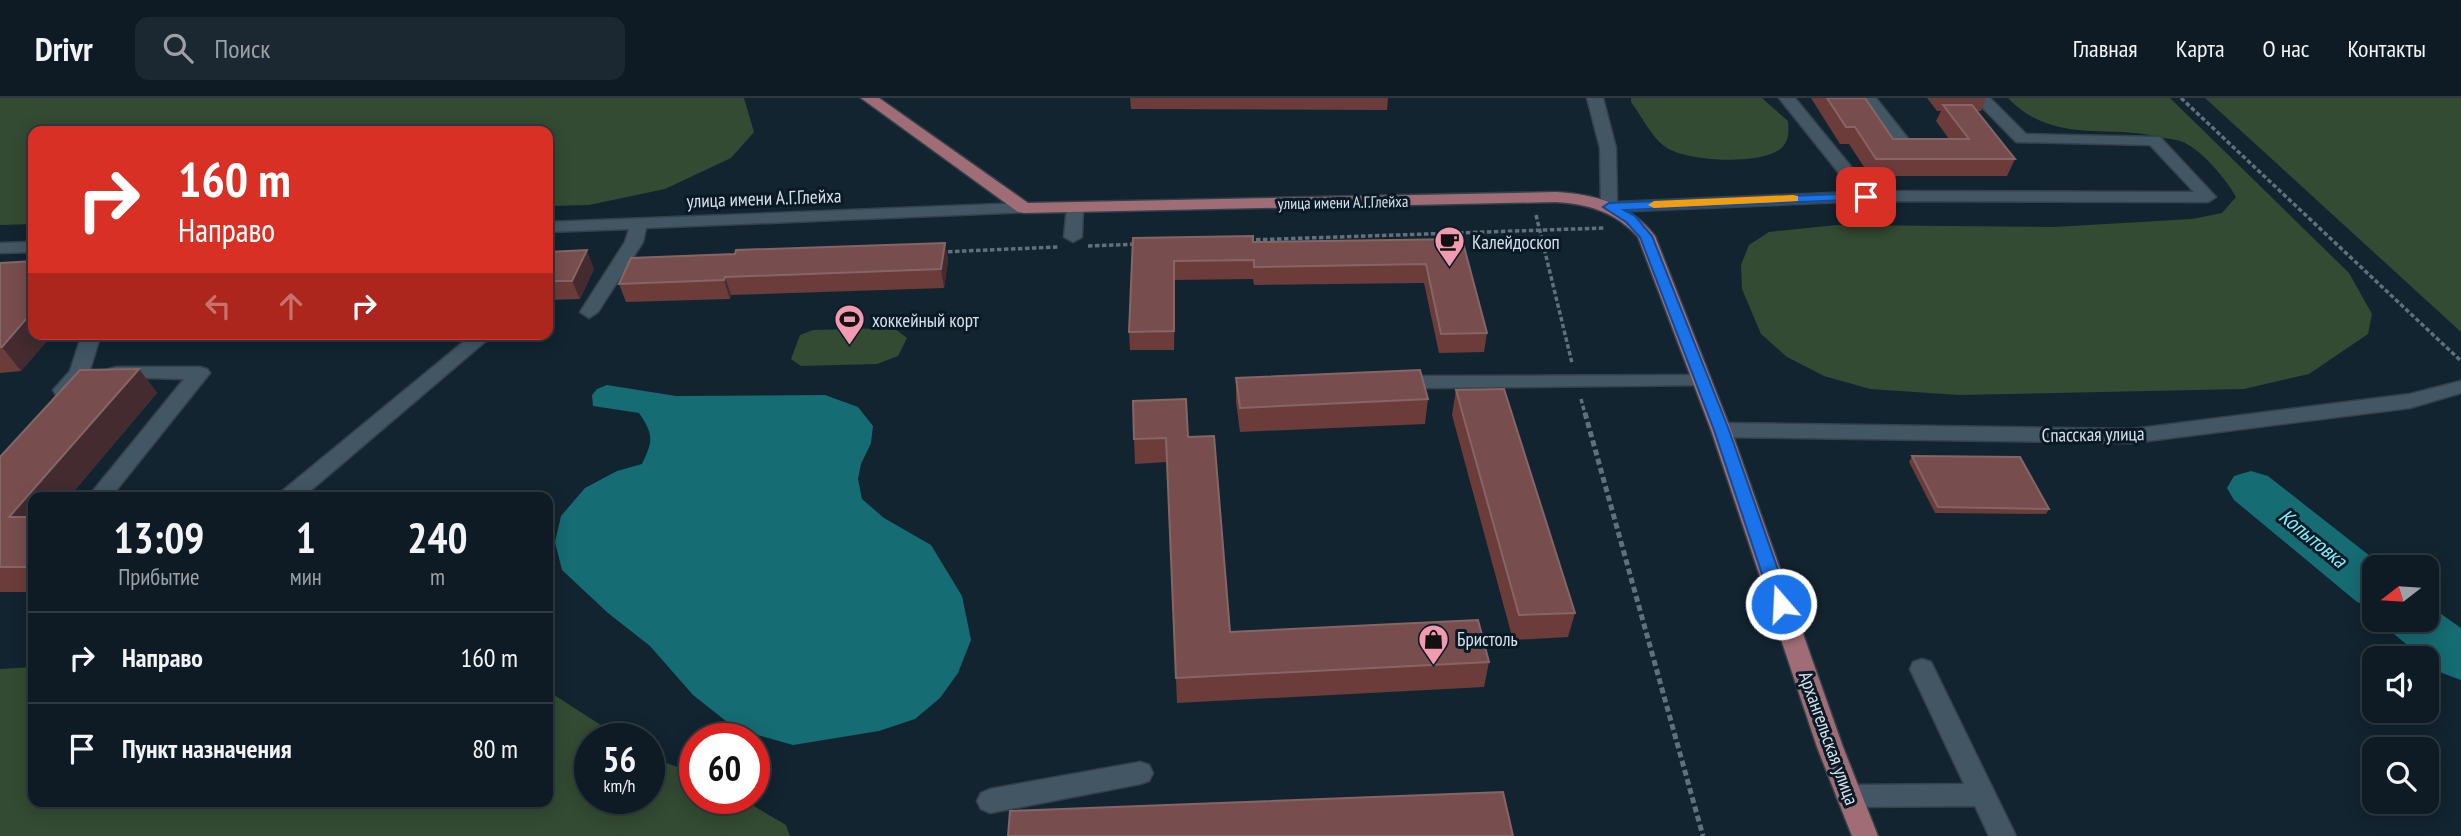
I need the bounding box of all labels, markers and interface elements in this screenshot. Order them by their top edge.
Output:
search box [135,17,625,80]
text: Drivr [35,27,93,70]
icon: search [159,29,197,67]
text: Поиск [215,32,270,65]
text: Главная [2073,33,2138,64]
text: Карта [2176,33,2225,64]
text: О нас [2263,33,2309,64]
text: Контакты [2347,33,2426,64]
text: 160 m [178,147,291,211]
icon: right [63,154,154,245]
pin [1836,167,1896,227]
icon: arrive [1847,178,1885,216]
street label: улица имени А.Г.Глейха [686,183,842,213]
street label: улица имени А.Г.Глейха [1278,191,1408,213]
text: Направо [178,209,275,251]
cafe icon: Калейдоскоп [1432,225,1466,269]
place label: Калейдоскоп [1472,230,1560,254]
icon: left [199,287,237,325]
icon: ahead [272,287,310,325]
icon: right [345,287,383,325]
sports icon: хоккейный корт [832,303,866,347]
place label: хоккейный корт [872,308,980,332]
street label: Спасская улица [2041,421,2145,447]
water label: Копытовка [2274,503,2354,574]
text: 13:09 [113,510,204,565]
text: 1 [296,510,316,565]
text: 240 [407,510,468,565]
north arrow [2362,555,2440,632]
map controls [2362,555,2439,814]
text: Прибытие [118,562,200,591]
text: мин [290,562,322,591]
text: m [430,562,445,591]
position arrow [1744,567,1818,641]
shop icon: Бристоль [1417,622,1451,666]
place label: Бристоль [1457,627,1518,651]
icon: right [63,639,101,677]
text: Направо [122,641,203,674]
text: 160 m [460,641,518,674]
button: sound [2362,646,2439,723]
street label: Архангельская улица [1794,668,1864,808]
speed limit sign: 60 [679,723,770,814]
icon: arrive [63,730,101,768]
text: Пункт назначения [122,732,292,765]
text: 80 m [472,732,518,765]
text: 56 [603,736,636,782]
button: search [2362,737,2439,814]
text: km/h [604,774,635,797]

